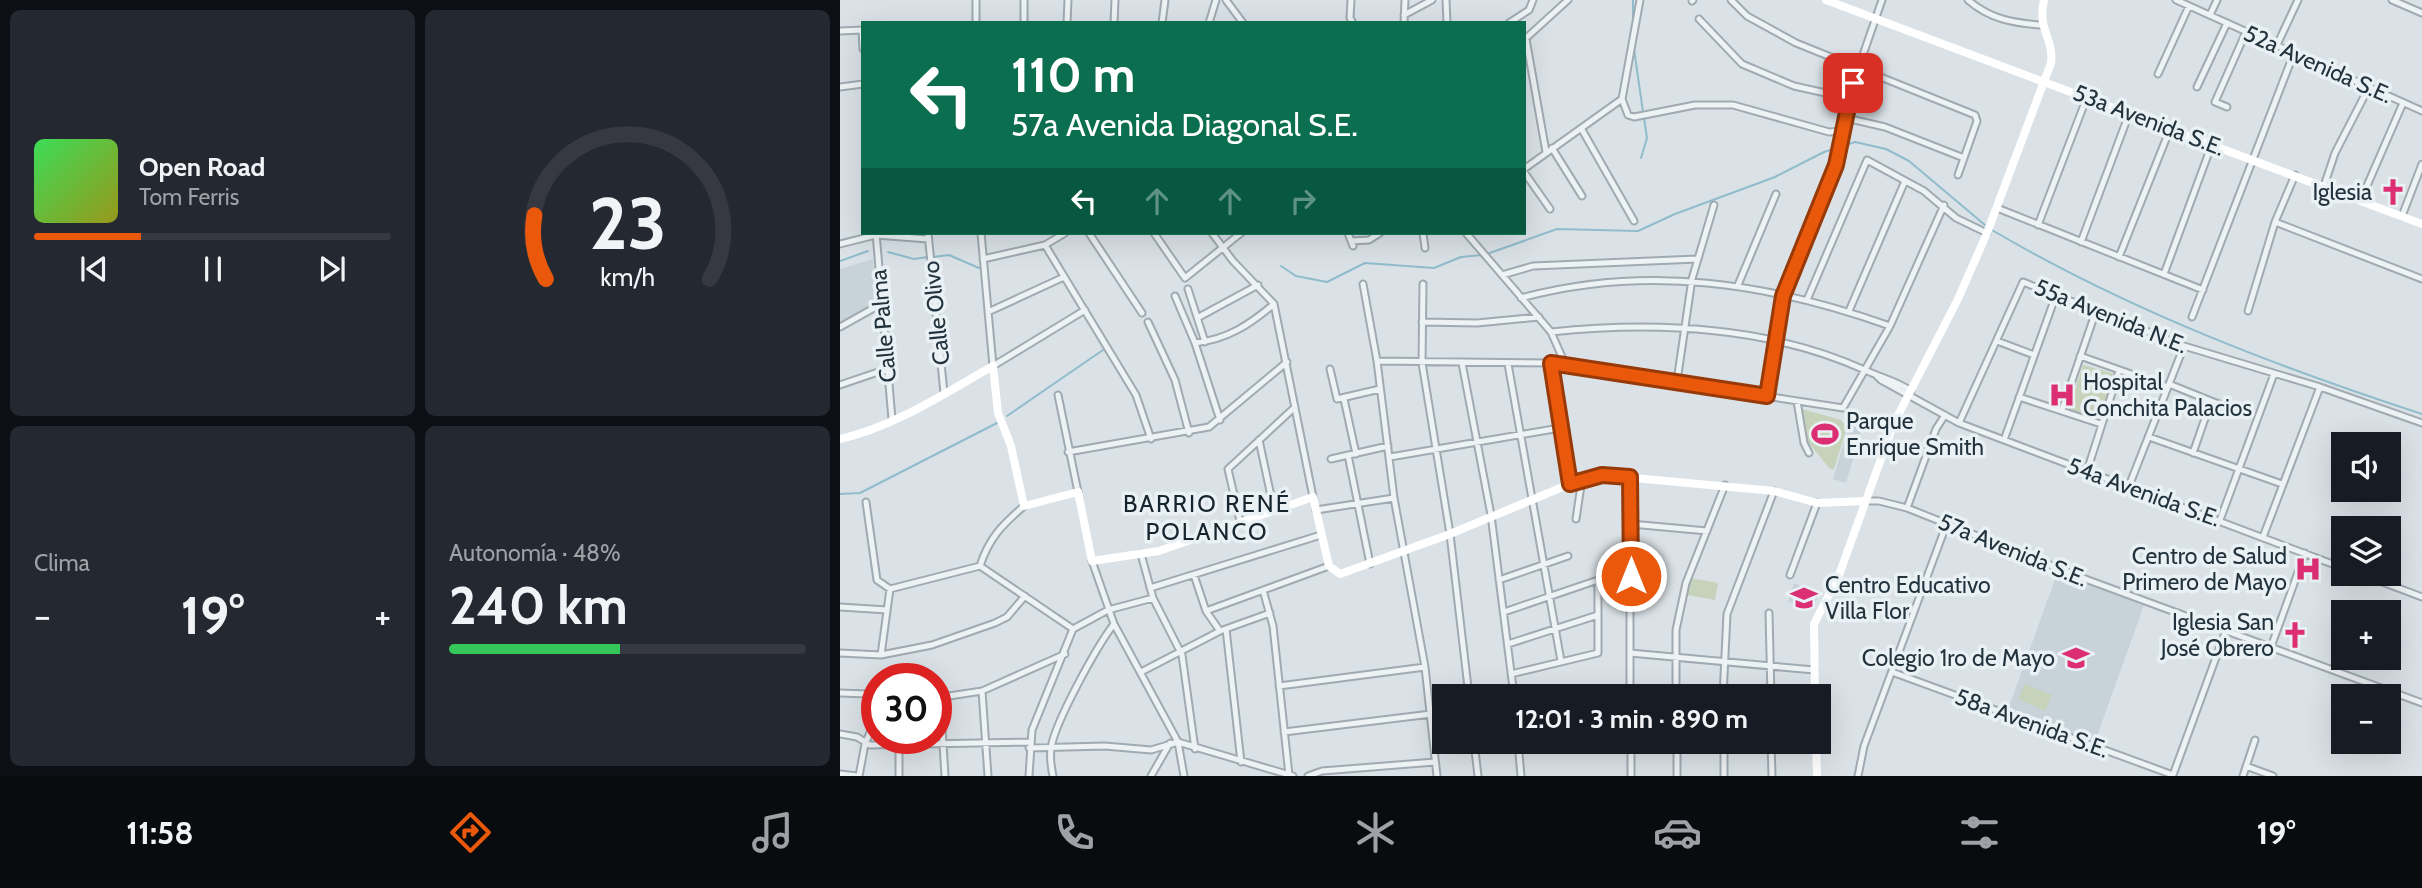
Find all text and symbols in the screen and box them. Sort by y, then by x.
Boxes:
street label: 52a Avenida S.E. [2239,19,2397,109]
text: 110 m [1011,45,1135,104]
icon: left [896,49,987,140]
pin [1823,53,1883,113]
icon: arrive [1834,64,1872,102]
street label: 53a Avenida S.E. [2069,78,2229,162]
text: 57a Avenida Diagonal S.E. [1011,105,1358,144]
text: Open Road [139,151,265,183]
church icon: Iglesia [2378,177,2408,207]
place label: Iglesia [2312,178,2372,206]
text: 23 [589,180,666,268]
icon: left [1065,182,1103,220]
icon: ahead [1138,182,1176,220]
icon: ahead [1211,182,1249,220]
icon: right [1284,182,1322,220]
text: Tom Ferris [139,183,239,211]
icon: previous [75,250,113,288]
icon: pause [194,250,232,288]
icon: next [313,250,351,288]
street label: Calle Olivo [917,260,955,366]
text: km/h [600,262,655,292]
street label: Calle Palma [864,268,902,384]
street label: 55a Avenida N.E. [2030,273,2192,359]
place label: Hospital Conchita Palacios [2083,368,2252,422]
hospital icon: Hospital Conchita Palacios [2047,380,2077,410]
place label: Parque Enrique Smith [1846,407,1984,461]
sports icon: Parque Enrique Smith [1810,419,1840,449]
map controls [2331,432,2401,754]
button: sound [2331,432,2401,502]
street label: 54a Avenida S.E. [2064,451,2224,533]
district label: BARRIO RENÉ POLANCO [1123,489,1291,546]
street label: 57a Avenida S.E. [1934,507,2092,593]
button: layers [2331,516,2401,586]
text: Autonomía · 48% [449,539,621,567]
position arrow [1594,539,1668,613]
place label: Centro de Salud Primero de Mayo [2122,542,2287,596]
text: Clima [34,549,90,577]
hospital icon: Centro de Salud Primero de Mayo [2293,554,2323,584]
place label: Centro Educativo Villa Flor [1825,571,1991,625]
text: 240 km [449,574,628,637]
school or university icon: Centro Educativo Villa Flor [1789,583,1819,613]
text: 19° [181,584,244,647]
text: − [34,592,51,639]
text: + [374,592,391,639]
button: + [2331,600,2401,670]
place label: Iglesia San José Obrero [2160,608,2274,662]
church icon: Iglesia San José Obrero [2280,620,2310,650]
school or university icon: Colegio 1ro de Mayo [2061,643,2091,673]
place label: Colegio 1ro de Mayo [1862,644,2055,672]
speed limit sign: 30 [861,663,952,754]
street label: 58a Avenida S.E. [1951,682,2113,764]
button: − [2331,684,2401,754]
text: 12:01 · 3 min · 890 m [1515,703,1748,735]
icon: directions [446,808,495,857]
icon: music [748,808,797,857]
icon: phone [1050,808,1099,857]
icon: climate [1351,808,1400,857]
icon: car [1653,808,1702,857]
icon: filters [1955,808,2004,857]
text: 11:58 [126,813,194,852]
text: 19° [2257,813,2296,852]

